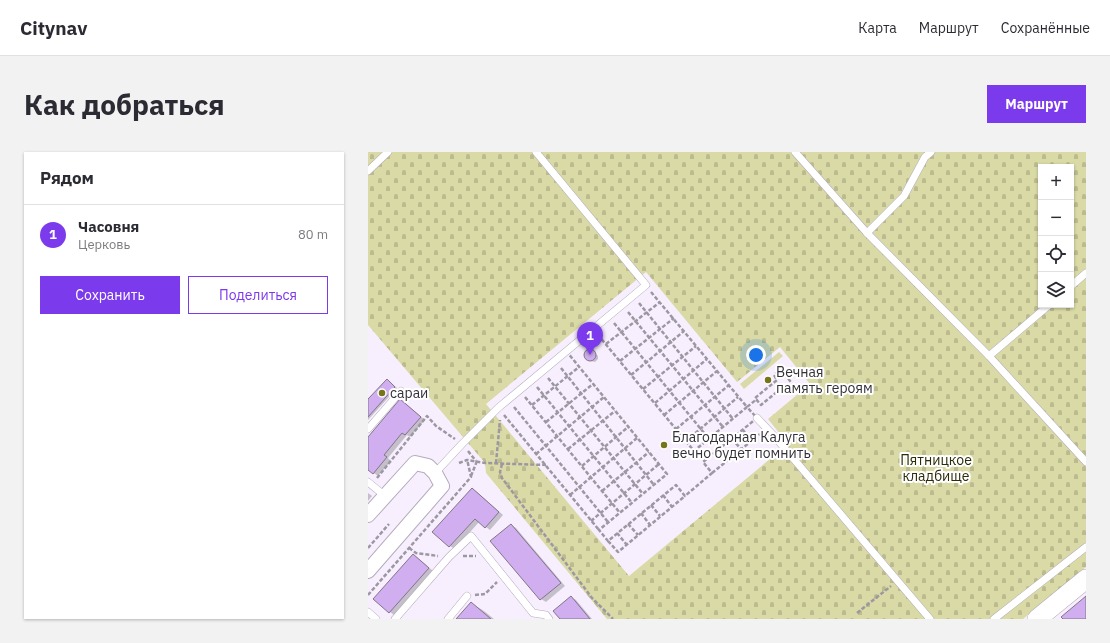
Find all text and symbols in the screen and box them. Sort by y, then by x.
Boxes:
text: Citynav [20,16,87,40]
text: Карта [858,19,897,37]
text: Маршрут [919,19,979,37]
text: Сохранённые [1001,19,1090,37]
button: Маршрут [987,85,1086,123]
text: Как добраться [24,86,225,123]
map controls [1038,164,1074,308]
button: + [1038,164,1074,200]
text: Рядом [40,167,94,189]
button: − [1038,200,1074,236]
text: Часовня [78,217,139,236]
text: 1 [49,226,57,243]
text: 80 m [298,226,328,243]
text: Церковь [78,236,130,253]
button: locate [1038,236,1074,272]
button: layers [1038,272,1074,308]
button: Сохранить [40,276,180,314]
button: Поделиться [188,276,328,314]
pin: 1 [577,322,603,355]
your location [746,345,766,365]
place label: Вечная память героям [776,363,873,397]
marker: Вечная память героям [763,375,773,385]
place label: сараи [390,384,428,402]
marker: сараи [377,388,387,398]
place label: Благодарная Калуга вечно будет помнить [672,428,811,462]
marker: Благодарная Калуга вечно будет помнить [659,440,669,450]
park label: Пятницкое кладбище [900,451,972,485]

